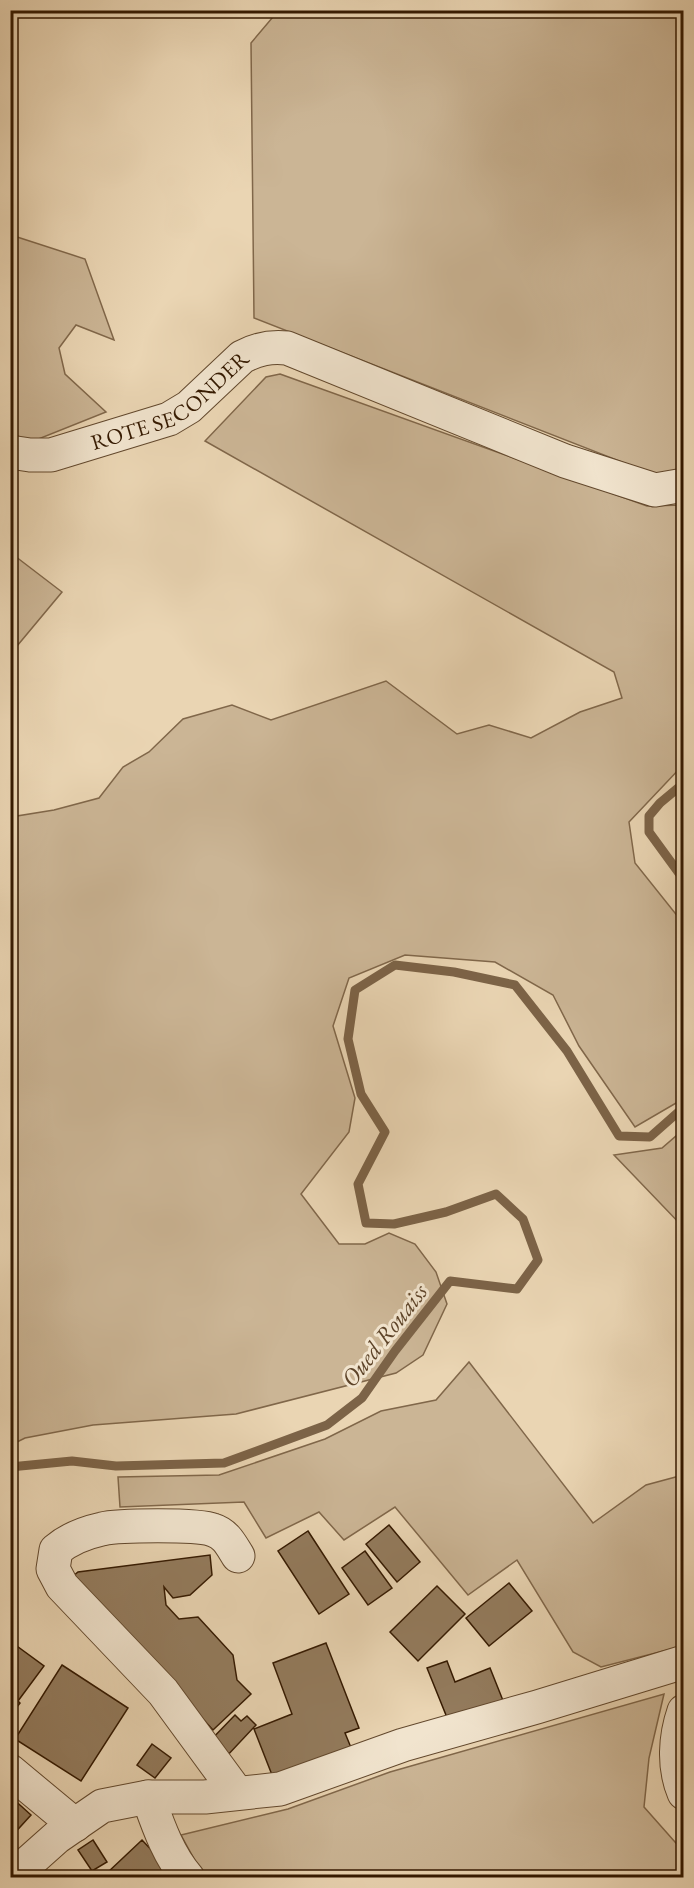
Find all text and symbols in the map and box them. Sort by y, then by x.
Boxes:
street label: ROTE SECONDER [87,344,255,457]
water label: Oued Rouaiss [334,1277,434,1393]

